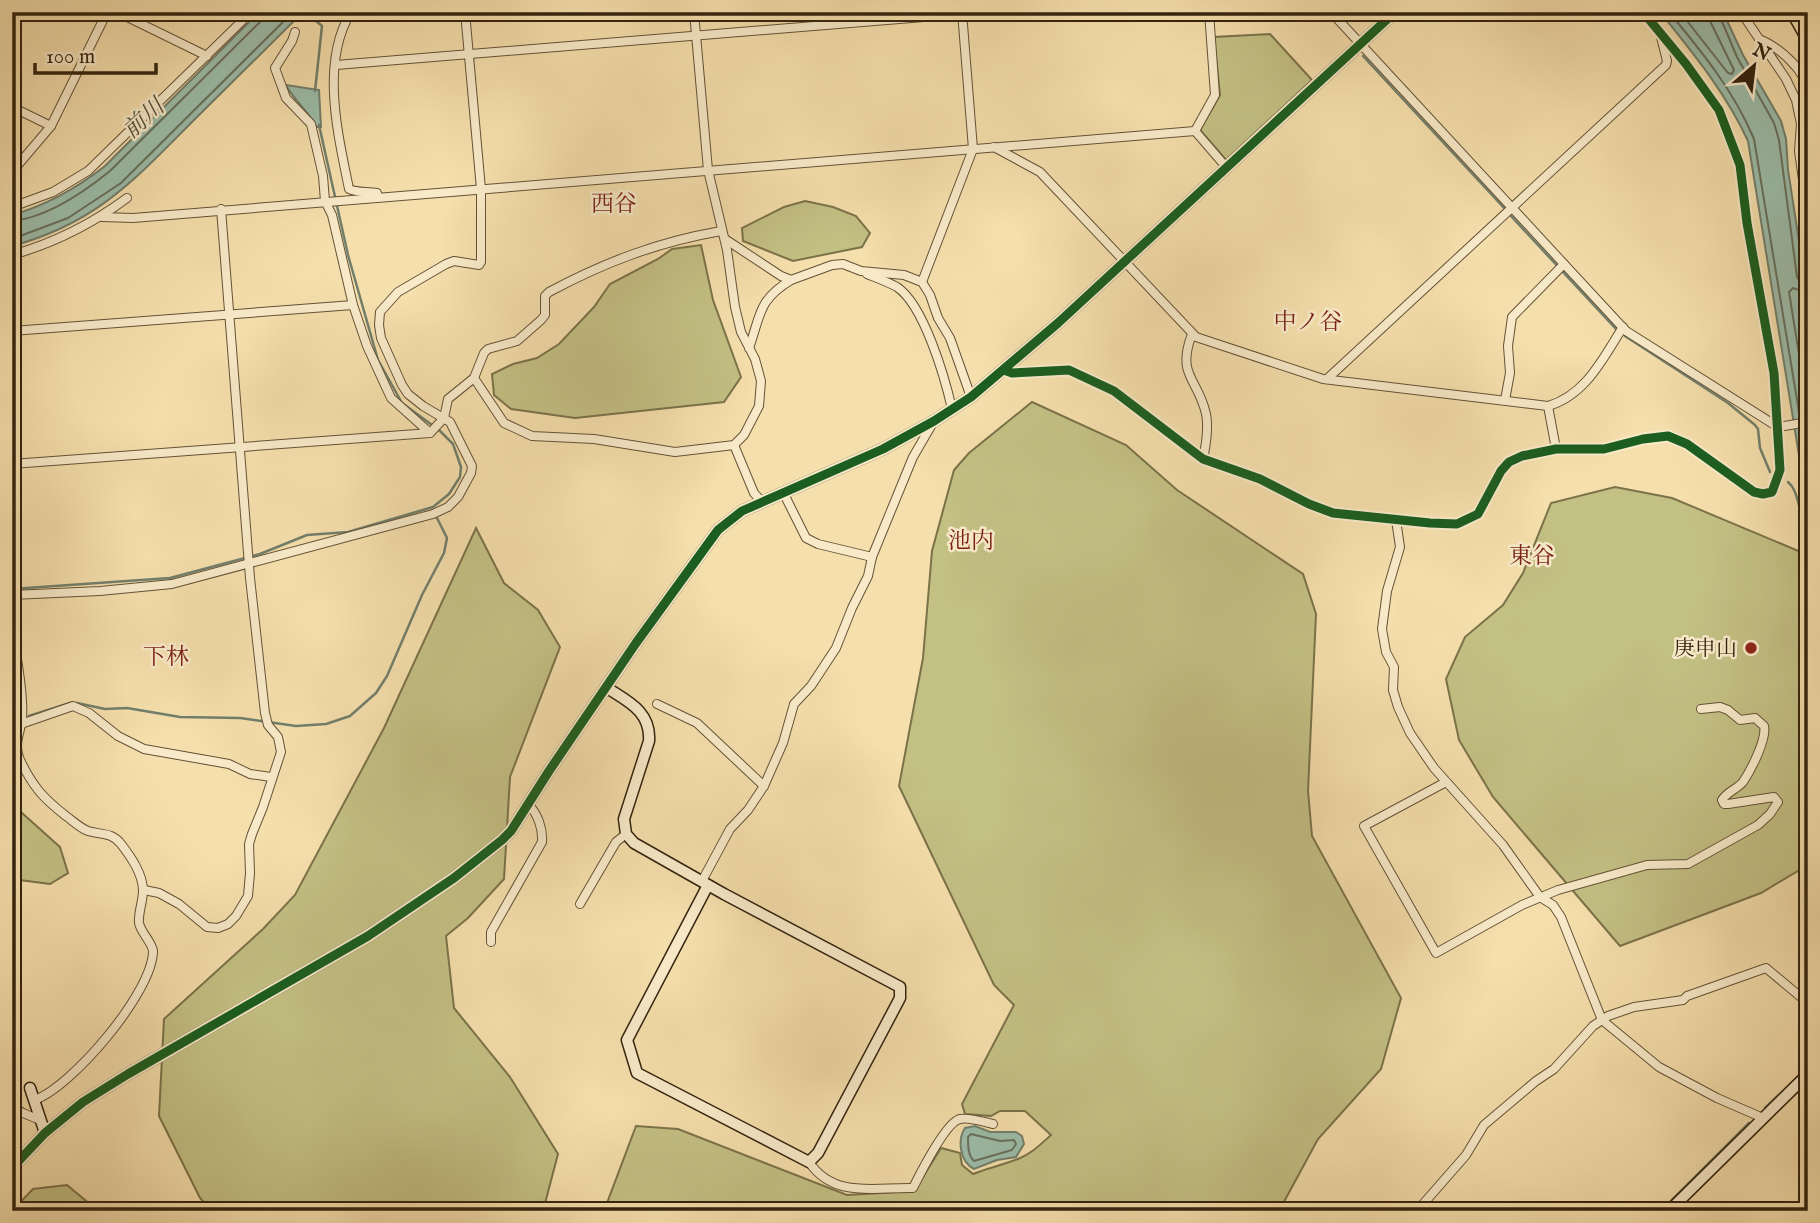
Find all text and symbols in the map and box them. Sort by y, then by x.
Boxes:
scale bar [35,32,156,76]
north arrow [1718,32,1788,102]
text: N [1747,38,1774,67]
text: 100 m [46,44,95,71]
water label: 前川 [117,91,173,145]
district label: 西谷 [591,190,637,219]
district label: 中ノ谷 [1274,308,1343,337]
district label: 池内 [948,527,994,556]
district label: 東谷 [1509,542,1555,571]
place label: 庚申山 [1674,636,1737,663]
marker: 庚申山 [1743,640,1759,656]
district label: 下林 [143,643,189,672]

